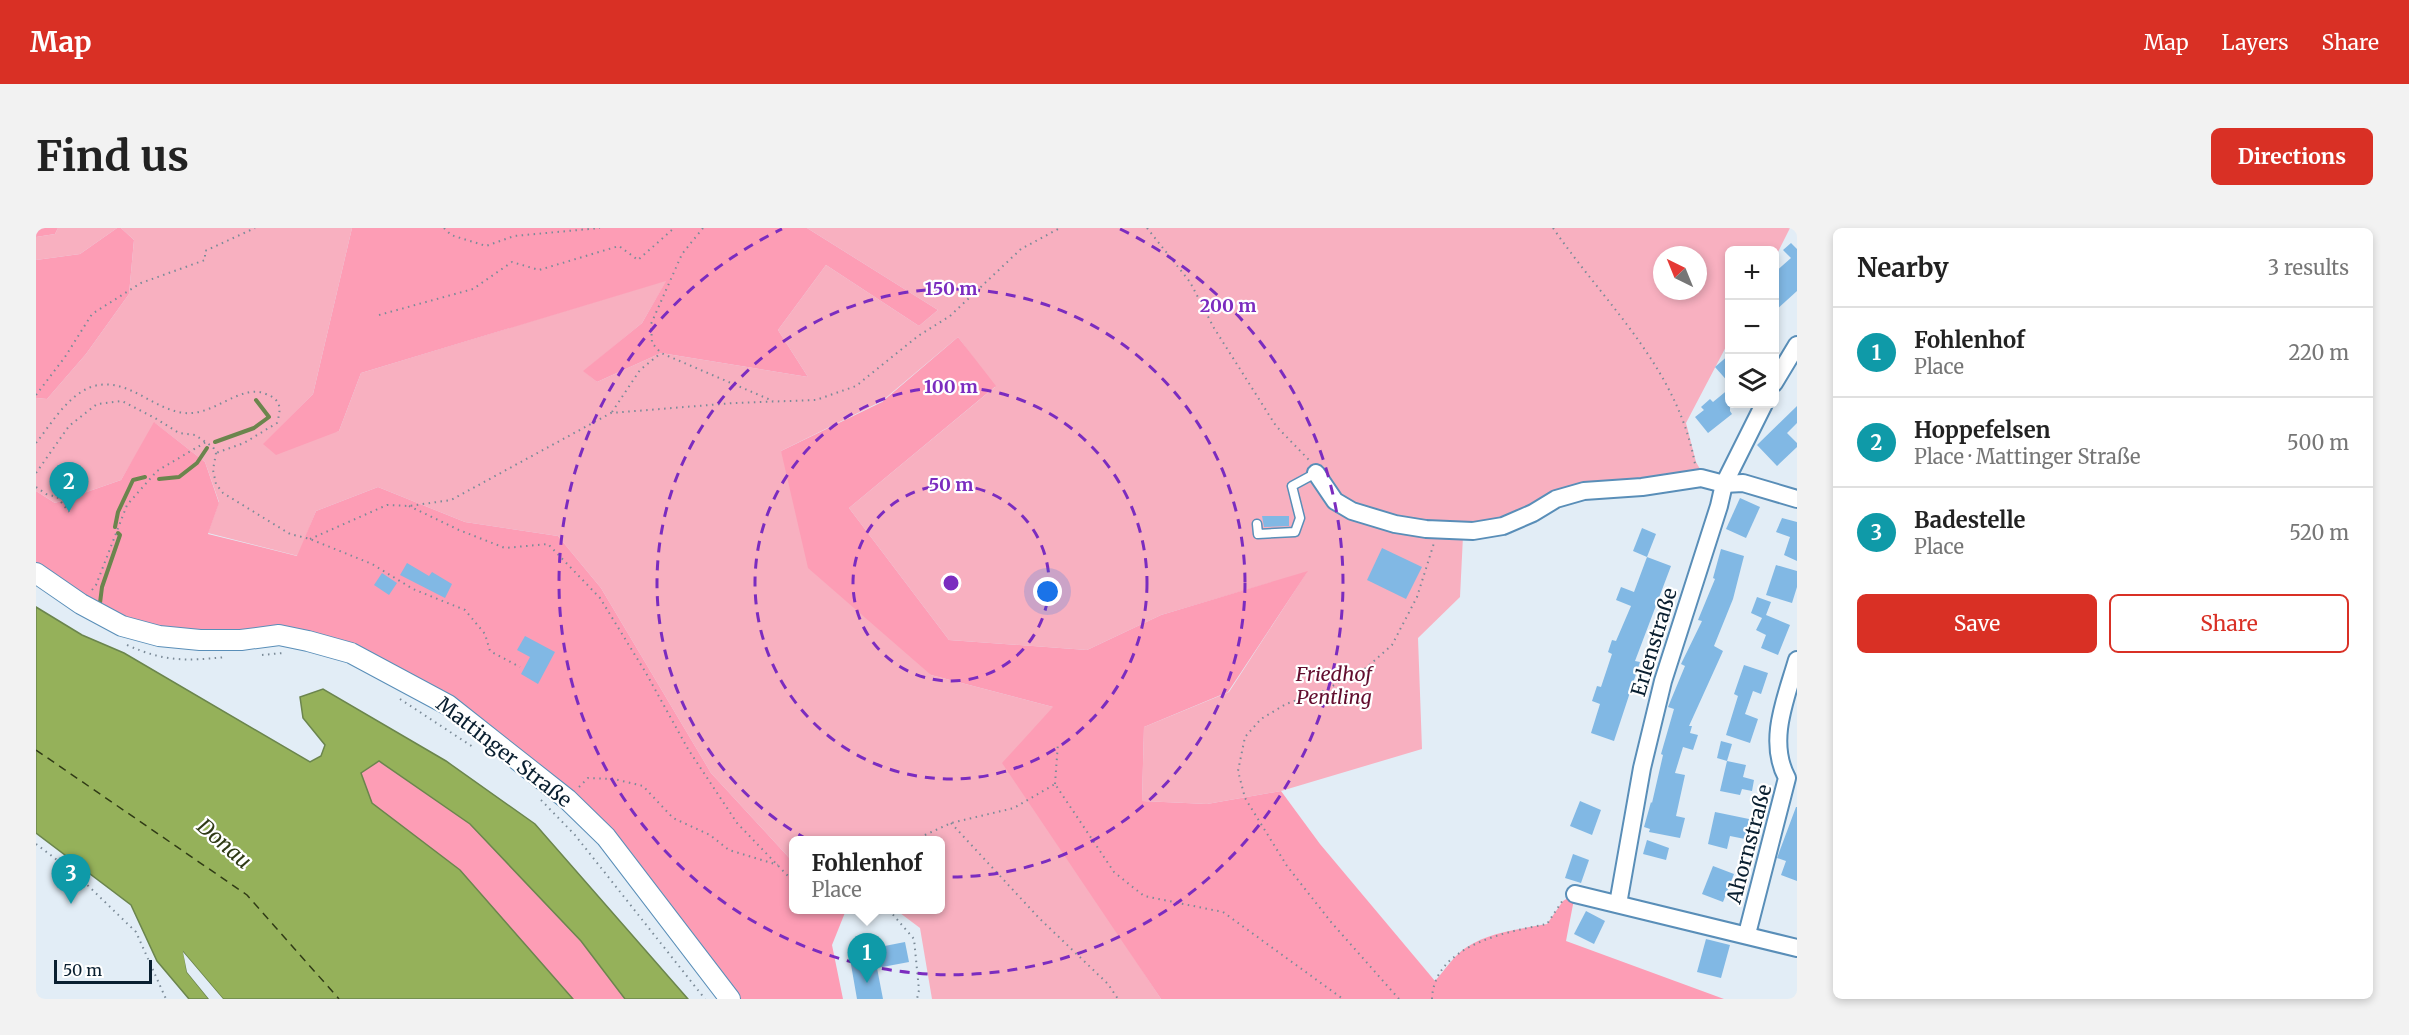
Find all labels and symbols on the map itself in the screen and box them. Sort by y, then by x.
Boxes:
north arrow [1653,246,1707,300]
text: 150 m [925,277,977,300]
text: 200 m [1200,294,1256,317]
text: 100 m [924,375,978,398]
pin: 2 [50,462,88,512]
text: 50 m [929,473,973,496]
centre of rings [941,573,961,593]
your location [1033,577,1062,606]
street label: Erlenstraße [1625,585,1682,699]
park label: Friedhof Pentling [1295,661,1374,709]
street label: Mattinger Straße [432,691,577,812]
street label: Ahornstraße [1720,782,1776,907]
water label: Donau [191,812,257,875]
pin: 3 [51,854,90,904]
pin: 1 [848,934,886,983]
scale bar [54,957,152,984]

